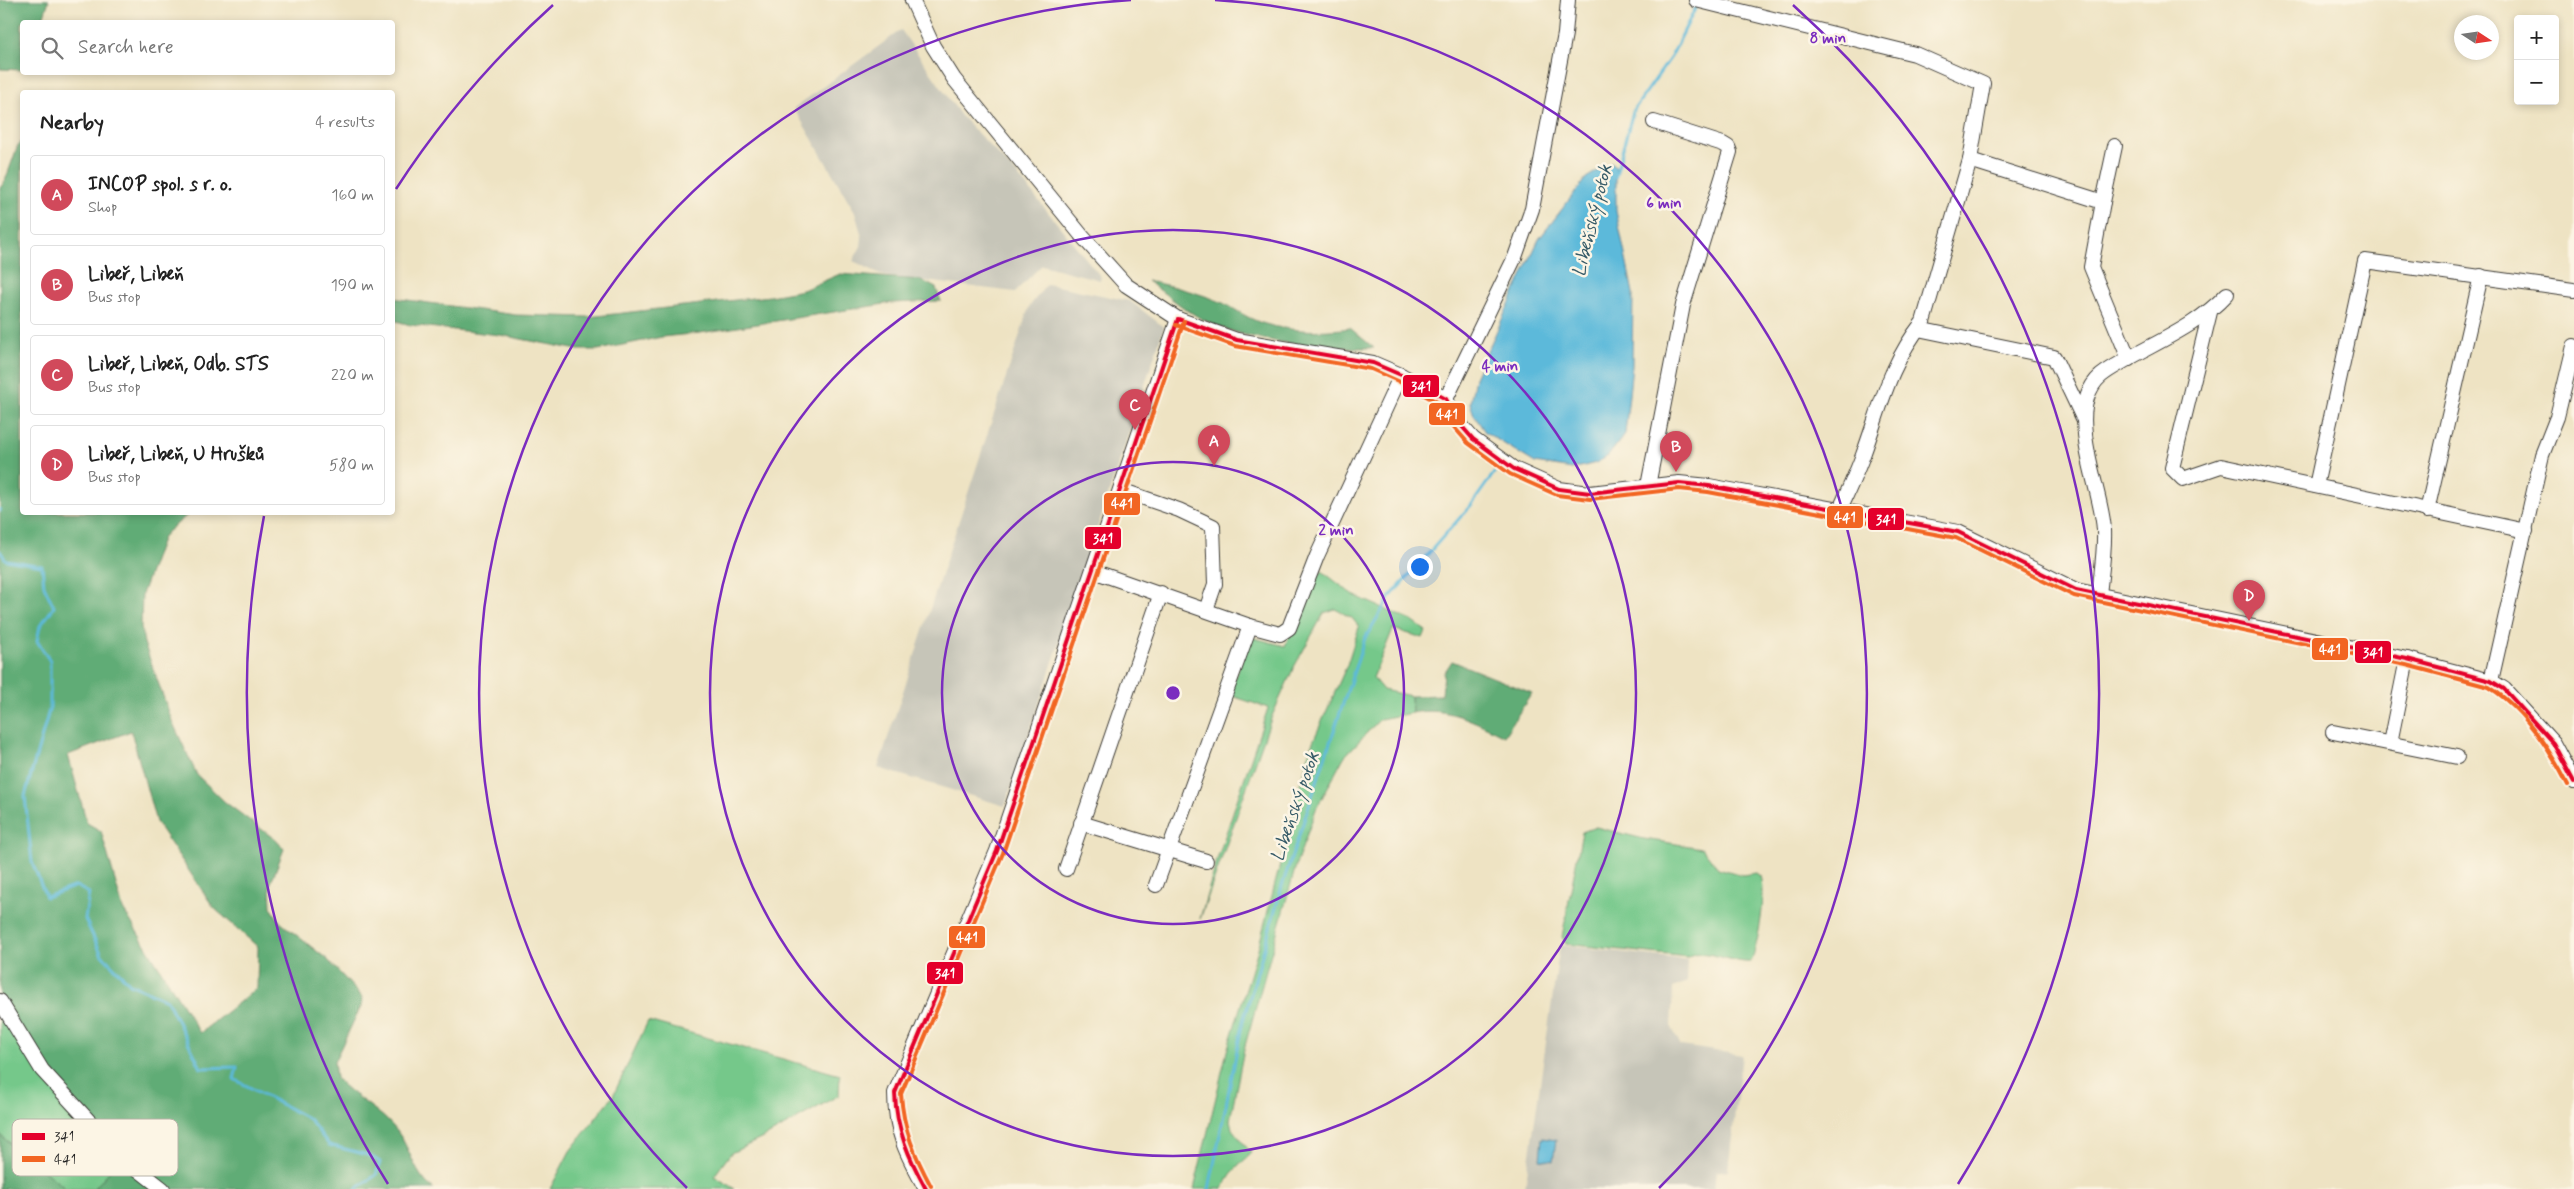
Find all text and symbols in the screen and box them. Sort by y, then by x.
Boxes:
north arrow [2454,15,2499,60]
map controls [2514,15,2559,105]
button: + [2514,15,2559,60]
search box [20,20,395,75]
text: 8 min [1810,29,1846,49]
icon: search [38,34,66,62]
text: Search here [78,35,174,60]
button: − [2514,60,2559,105]
text: Nearby [40,109,104,137]
text: 4 results [315,112,375,133]
water label: Libeňský potok [1566,161,1619,279]
text: INCOP spol. s r. o. [88,172,232,197]
text: A [52,185,62,206]
text: 160 m [331,185,374,206]
text: 6 min [1646,194,1682,214]
text: Shop [88,197,117,218]
text: Libeř, Libeň [88,262,184,287]
text: B [52,275,62,296]
text: 190 m [331,275,374,296]
text: Bus stop [88,287,141,308]
text: Libeř, Libeň, Odb. STS [88,352,269,377]
text: 4 min [1482,357,1518,377]
text: C [51,365,63,386]
text: 220 m [331,365,374,386]
line badge: 341 [1402,374,1440,398]
text: Bus stop [88,377,141,398]
text: 341 [1411,378,1431,396]
pin: C [1119,389,1151,430]
line badge: 441 [1428,402,1466,426]
text: 441 [1436,406,1458,424]
pin: A [1198,425,1230,466]
pin: B [1660,431,1692,472]
text: Libeř, Libeň, U Hrušků [88,442,264,467]
text: D [51,455,63,476]
text: 580 m [329,455,374,476]
text: Bus stop [88,467,141,488]
line badge: 441 [1103,492,1141,516]
text: 441 [1111,495,1133,513]
line badge: 441 [1826,505,1864,529]
line badge: 341 [1867,507,1905,531]
text: 441 [1834,509,1856,527]
text: 341 [1876,511,1896,529]
text: 2 min [1318,521,1354,541]
line badge: 341 [1084,526,1122,550]
text: 341 [1093,530,1113,548]
your location [1407,554,1433,580]
pin: D [2233,580,2265,621]
line badge: 441 [2311,637,2349,661]
line badge: 341 [2354,640,2392,664]
text: 441 [2319,641,2341,659]
text: 341 [2363,644,2383,662]
centre of rings [1164,684,1182,702]
water label: Libeňský potok [1265,748,1326,865]
line badge: 441 [948,925,986,949]
text: 441 [956,929,978,947]
line badge: 341 [926,961,964,985]
text: 341 [935,965,955,983]
legend [12,1119,178,1176]
text: 341 [54,1128,74,1146]
text: 441 [54,1151,76,1169]

